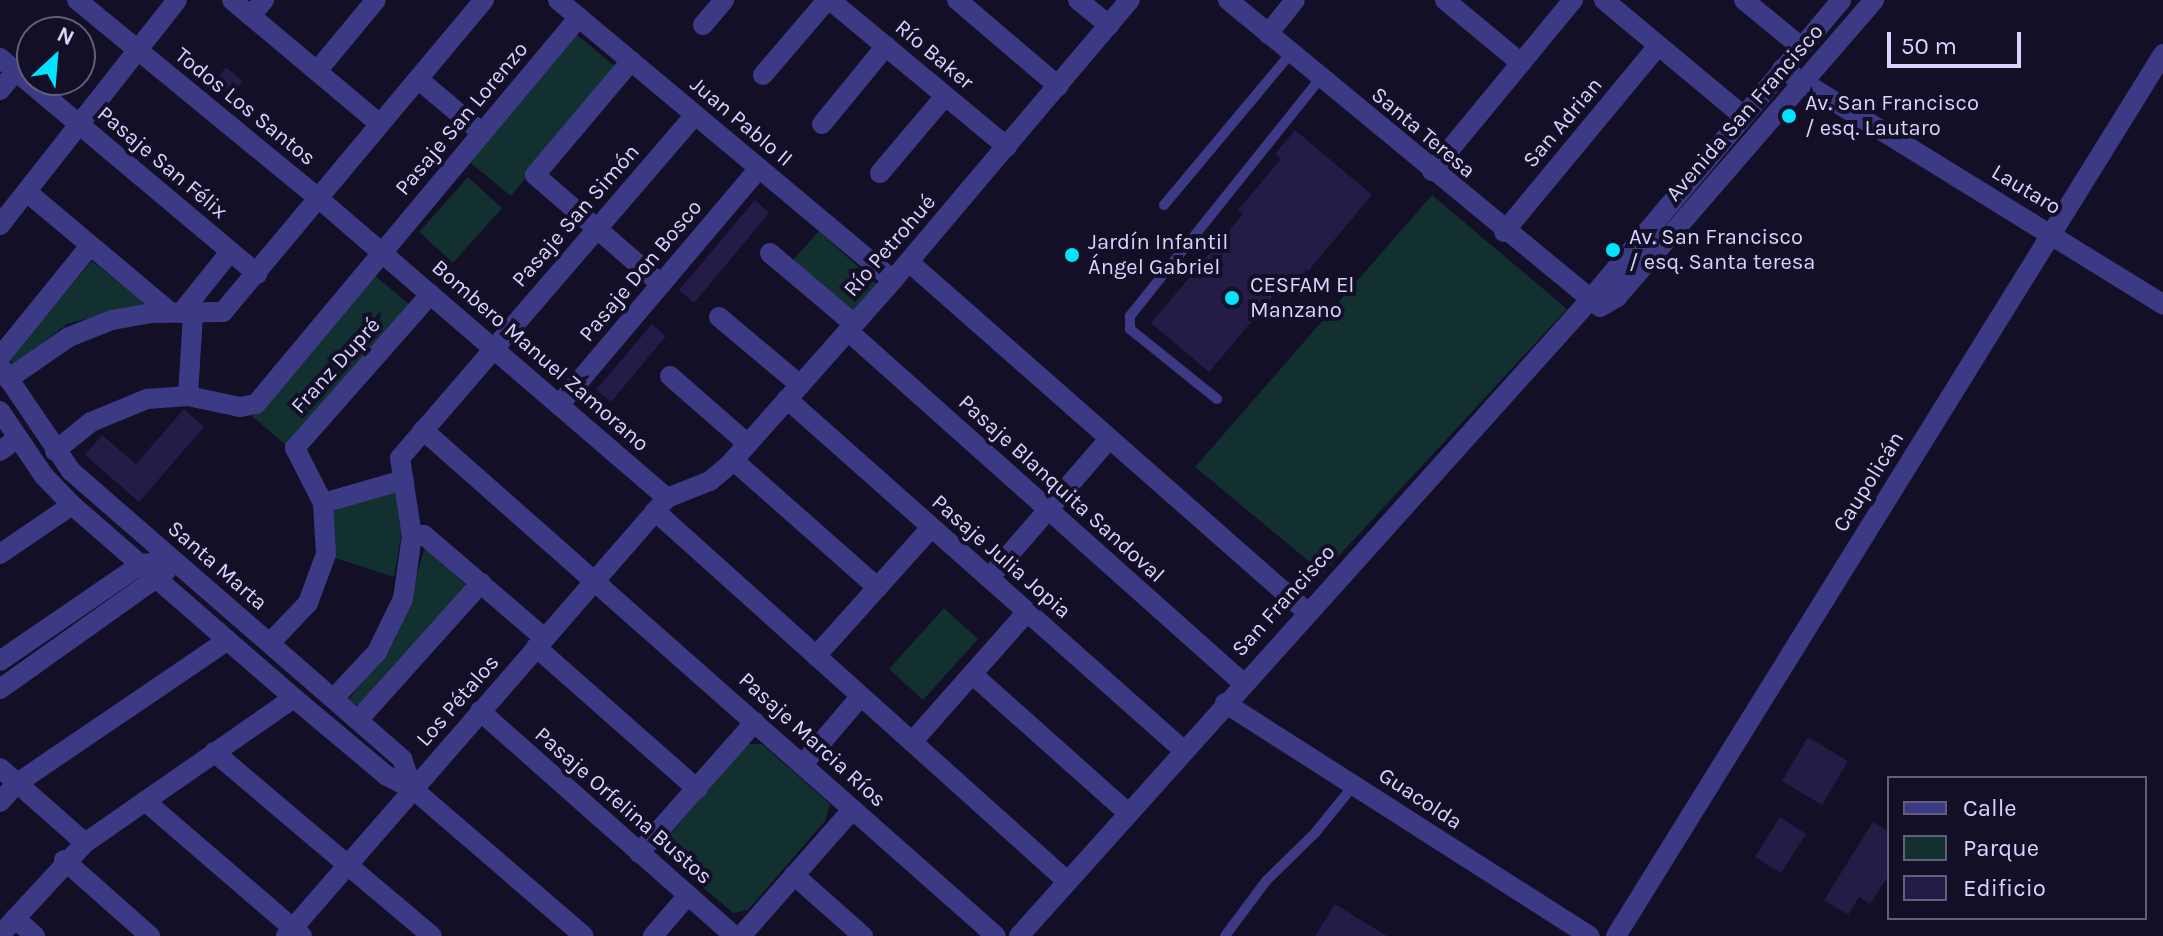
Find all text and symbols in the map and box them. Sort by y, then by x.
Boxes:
street label: Río Baker [889,14,979,96]
north arrow [16,16,96,96]
scale bar [1891,16,2025,66]
street label: Avenida San Francisco [1661,19,1829,207]
text: N [53,21,78,51]
text: 50 m [1901,32,1957,60]
street label: Pasaje San Lorenzo [390,37,534,201]
street label: Todos Los Santos [170,42,320,172]
street label: Juan Pablo II [684,71,798,173]
street label: San Adrian [1518,73,1608,173]
street label: Santa Teresa [1366,82,1480,184]
place label: Av. San Francisco / esq. Lautaro [1805,90,1979,142]
street label: Pasaje San Félix [92,101,232,225]
marker: Av. San Francisco / esq. Lautaro [1780,107,1798,125]
street label: Pasaje San Simón [507,139,645,293]
street label: Lautaro [1987,159,2065,221]
street label: Río Petrohué [838,189,942,303]
street label: Pasaje Don Bosco [574,195,708,347]
place label: Av. San Francisco / esq. Santa teresa [1629,224,1815,276]
place label: Jardín Infantil Ángel Gabriel [1088,229,1228,280]
marker: Av. San Francisco / esq. Santa teresa [1604,241,1622,259]
marker: Jardín Infantil Ángel Gabriel [1063,246,1081,264]
street label: Bombero Manuel Zamorano [426,255,654,457]
place label: CESFAM El Manzano [1250,272,1354,324]
marker: CESFAM El Manzano [1221,287,1243,309]
street label: Franz Dupré [286,312,386,420]
street label: Pasaje Blanquita Sandoval [953,390,1169,588]
street label: Caupolicán [1828,427,1910,537]
street label: Pasaje Julia Jopia [926,489,1076,625]
street label: Santa Marta [162,516,272,616]
street label: San Francisco [1227,540,1341,662]
street label: Los Pétalos [411,650,505,752]
street label: Pasaje Marcia Ríos [733,667,891,813]
street label: Pasaje Orfelina Bustos [529,722,717,890]
street label: Guacolda [1373,762,1467,836]
legend [1887,776,2147,920]
text: Calle [1963,794,2017,822]
text: Parque [1963,834,2039,862]
text: Edificio [1963,874,2046,902]

